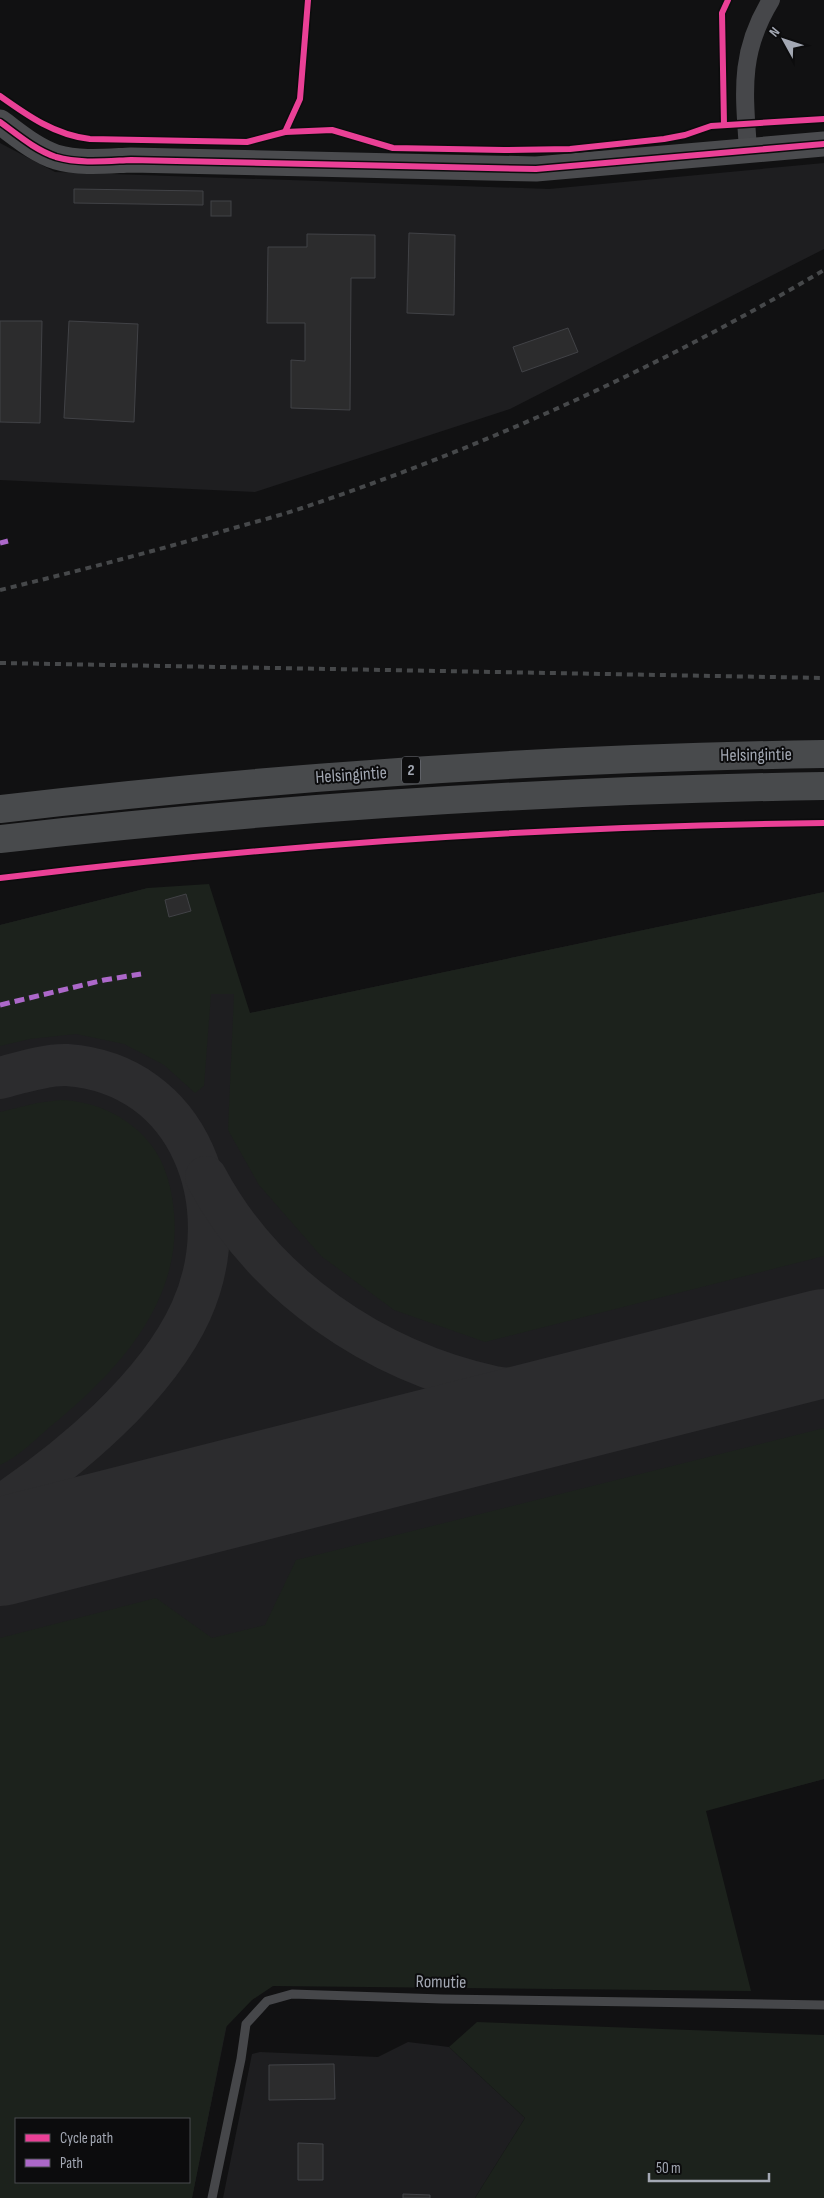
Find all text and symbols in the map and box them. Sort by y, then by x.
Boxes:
north arrow [759,15,809,65]
text: N [766,24,783,40]
street label: Helsingintie [720,744,792,766]
road number: 2 [402,756,420,784]
street label: Helsingintie [315,762,387,788]
street label: Romutie [415,1971,467,1993]
legend [15,2118,190,2183]
text: Cycle path [60,2129,113,2148]
scale bar [649,2150,769,2182]
text: Path [60,2154,83,2173]
text: 50 m [656,2159,681,2178]

